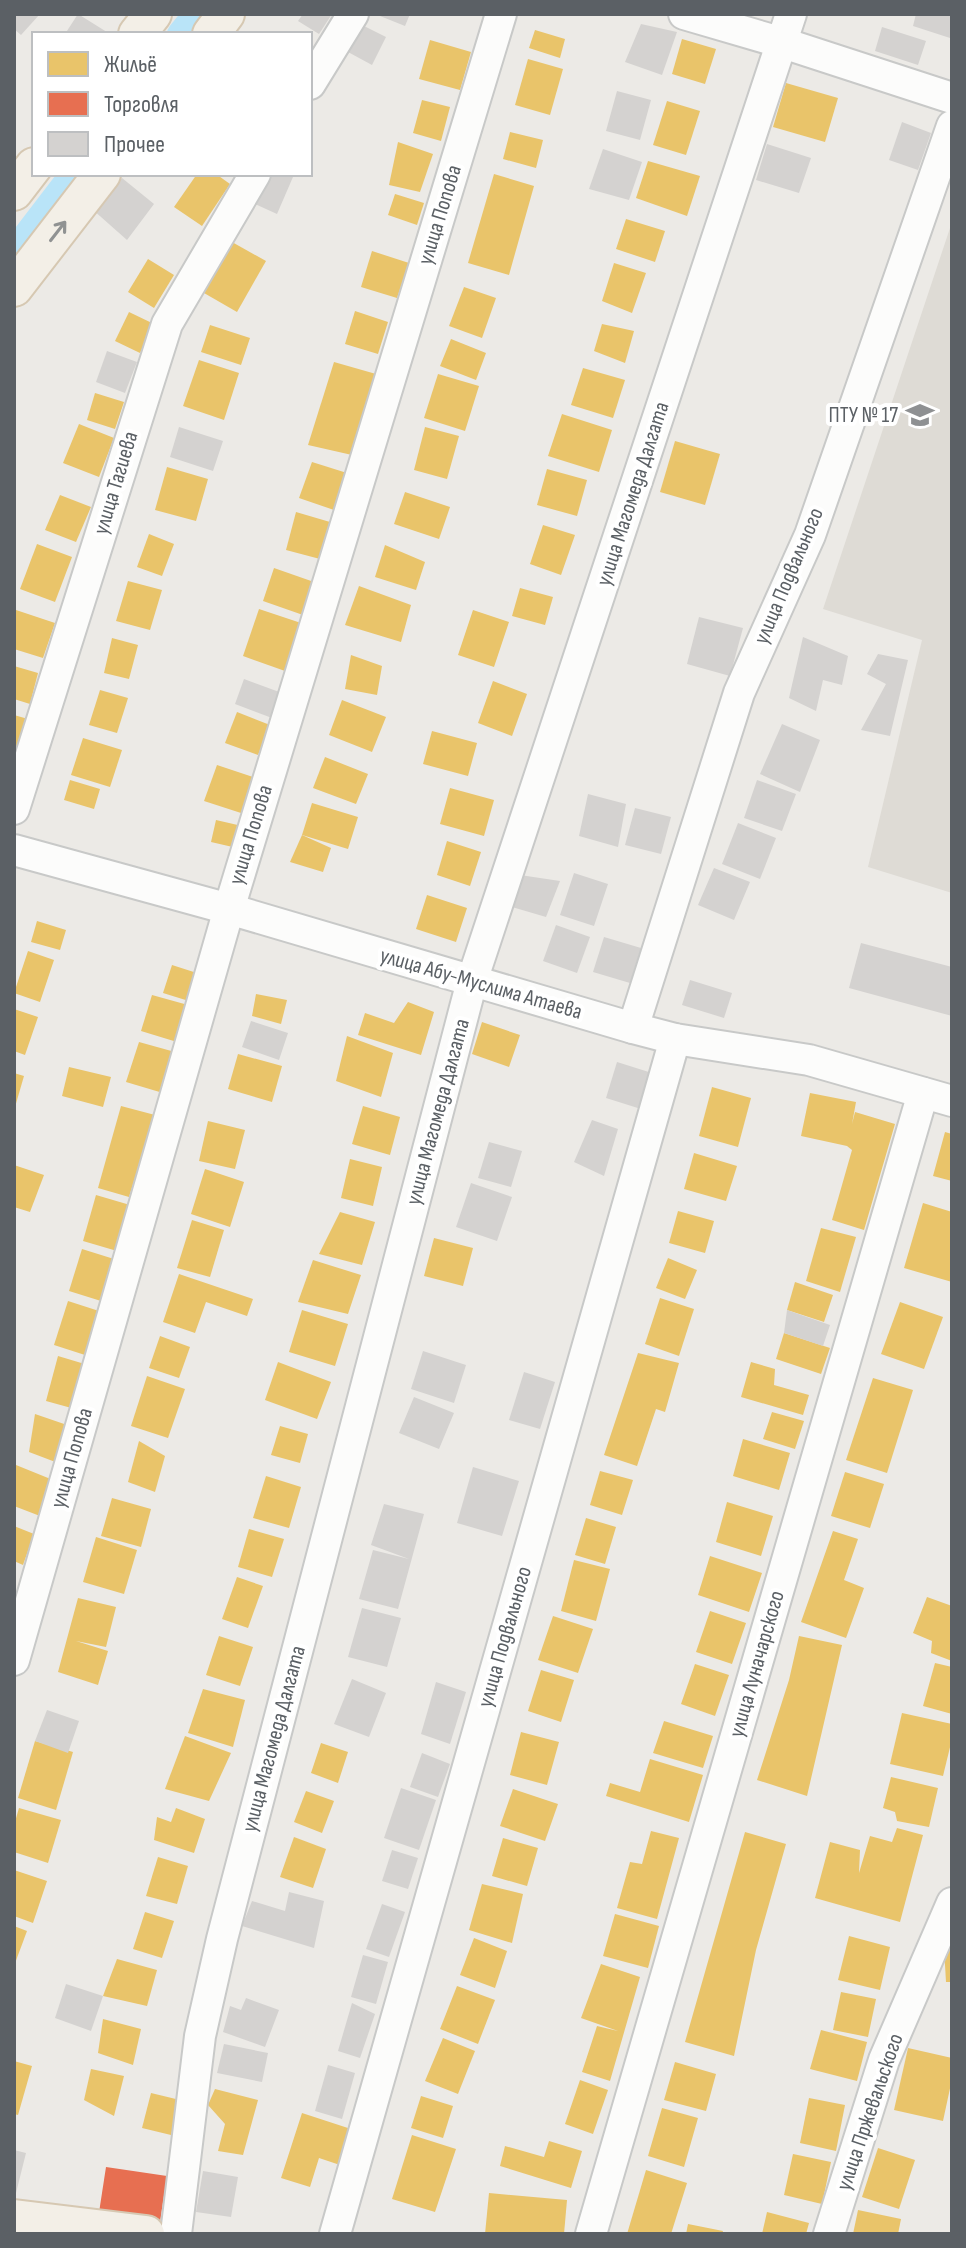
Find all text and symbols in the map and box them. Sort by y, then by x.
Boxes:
legend [32,32,312,176]
text: Жильё [104,50,157,79]
text: Торговля [104,90,179,119]
text: Прочее [104,130,165,159]
street label: улица Попова [412,162,468,268]
one-way arrow [50,221,67,242]
street label: улица Магомеда Далгата [591,399,675,589]
school or university icon: ПТУ № 17 [905,400,935,430]
place label: ПТУ № 17 [829,402,898,429]
street label: улица Тагиева [88,428,144,538]
street label: улица Подвального [748,504,830,648]
street label: улица Попова [223,782,279,888]
street label: улица Абу-Муслима Атаева [377,942,585,1026]
street label: улица Магомеда Далгата [400,1016,476,1208]
street label: улица Попова [45,1405,99,1511]
street label: улица Подвального [472,1563,538,1711]
street label: улица Луначарского [723,1588,791,1740]
street label: улица Магомеда Далгата [236,1643,312,1835]
street label: улица Пржевальского [831,2030,909,2194]

